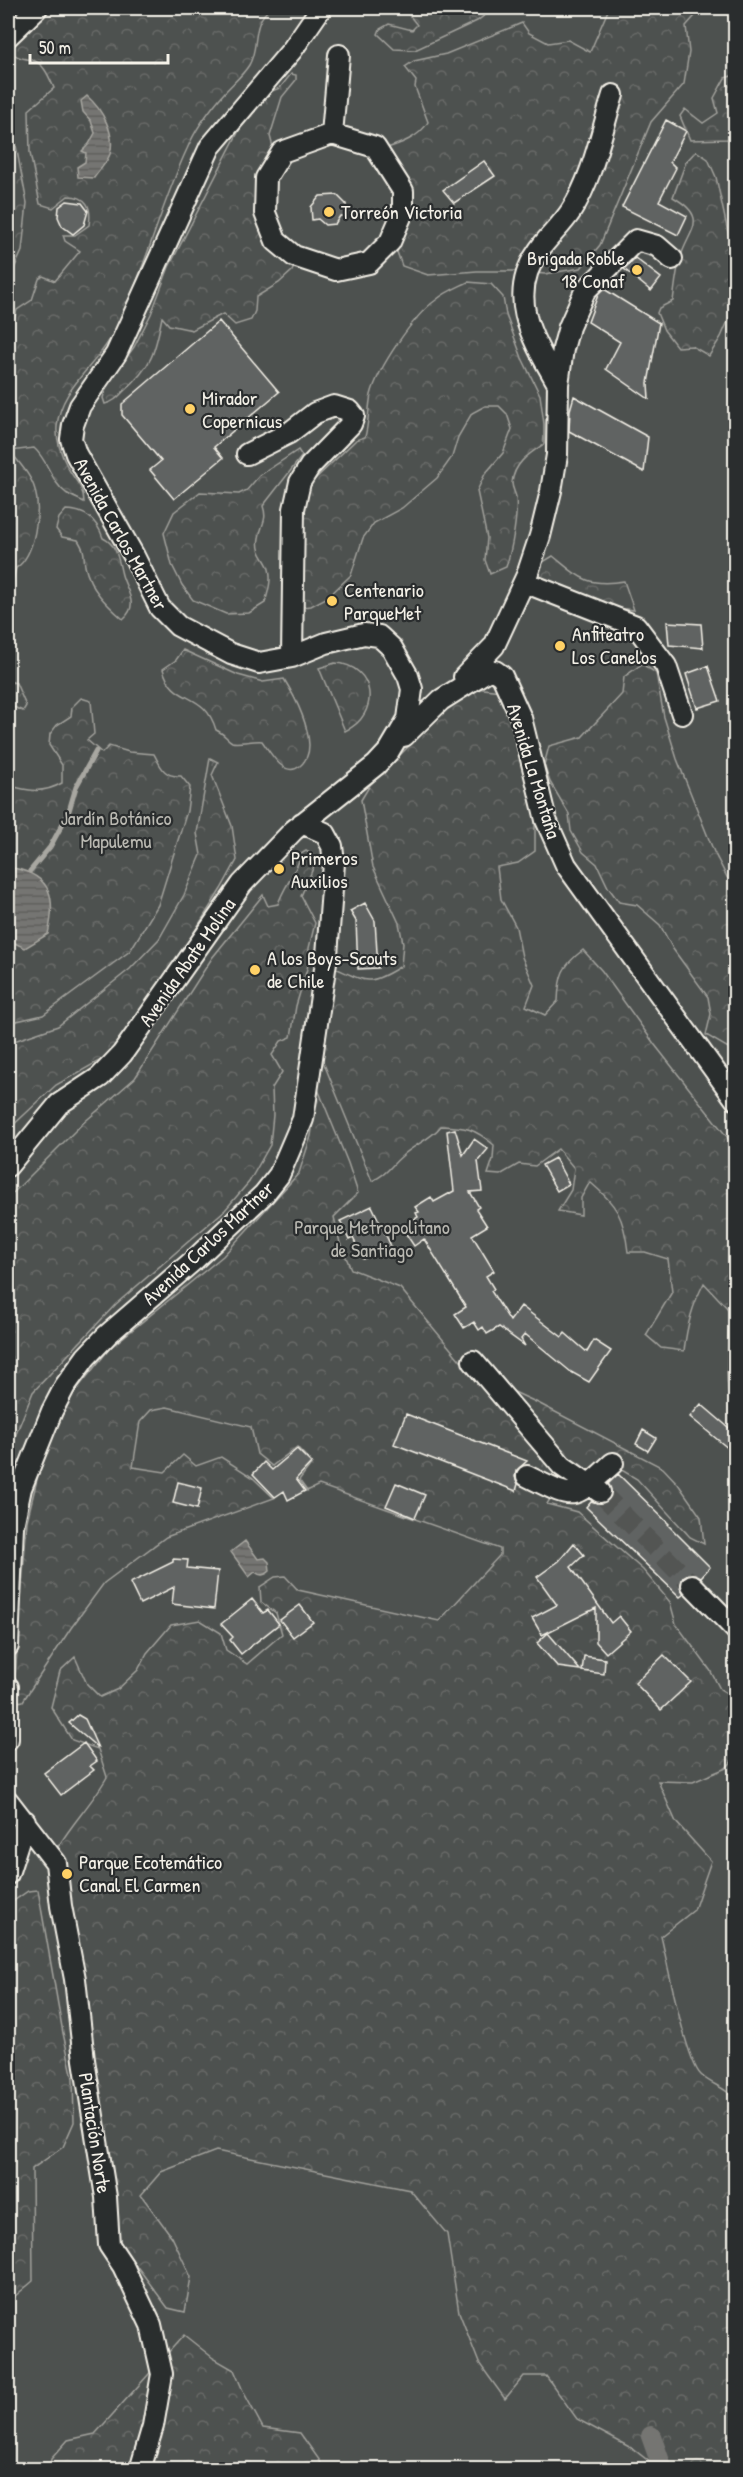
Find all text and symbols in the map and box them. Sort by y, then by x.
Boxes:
scale bar [30,27,168,65]
text: 50 m [39,35,71,60]
place label: Torreón Victoria [341,198,462,225]
marker: Torreón Victoria [322,205,336,219]
place label: Brigada Roble 18 Conaf [527,244,625,294]
marker: Brigada Roble 18 Conaf [630,263,644,277]
place label: Mirador Copernicus [202,384,283,434]
marker: Mirador Copernicus [183,402,197,416]
street label: Avenida Carlos Martner [68,453,175,615]
place label: Centenario ParqueMet [344,576,424,626]
marker: Centenario ParqueMet [325,594,339,608]
place label: Anfiteatro Los Canelos [572,620,657,670]
marker: Anfiteatro Los Canelos [553,639,567,653]
street label: Avenida La Montaña [501,700,568,842]
park label: Jardín Botánico Mapulemu [60,804,172,854]
place label: Primeros Auxilios [291,844,358,894]
marker: Primeros Auxilios [272,862,286,876]
street label: Avenida Abate Molina [132,892,241,1031]
place label: A los Boys-Scouts de Chile [267,944,397,994]
marker: A los Boys-Scouts de Chile [248,963,262,977]
street label: Avenida Carlos Martner [136,1174,279,1311]
park label: Parque Metropolitano de Santiago [294,1213,450,1263]
place label: Parque Ecotemático Canal El Carmen [79,1848,222,1898]
marker: Parque Ecotemático Canal El Carmen [60,1867,74,1881]
street label: Plantación Norte [73,2071,118,2195]

